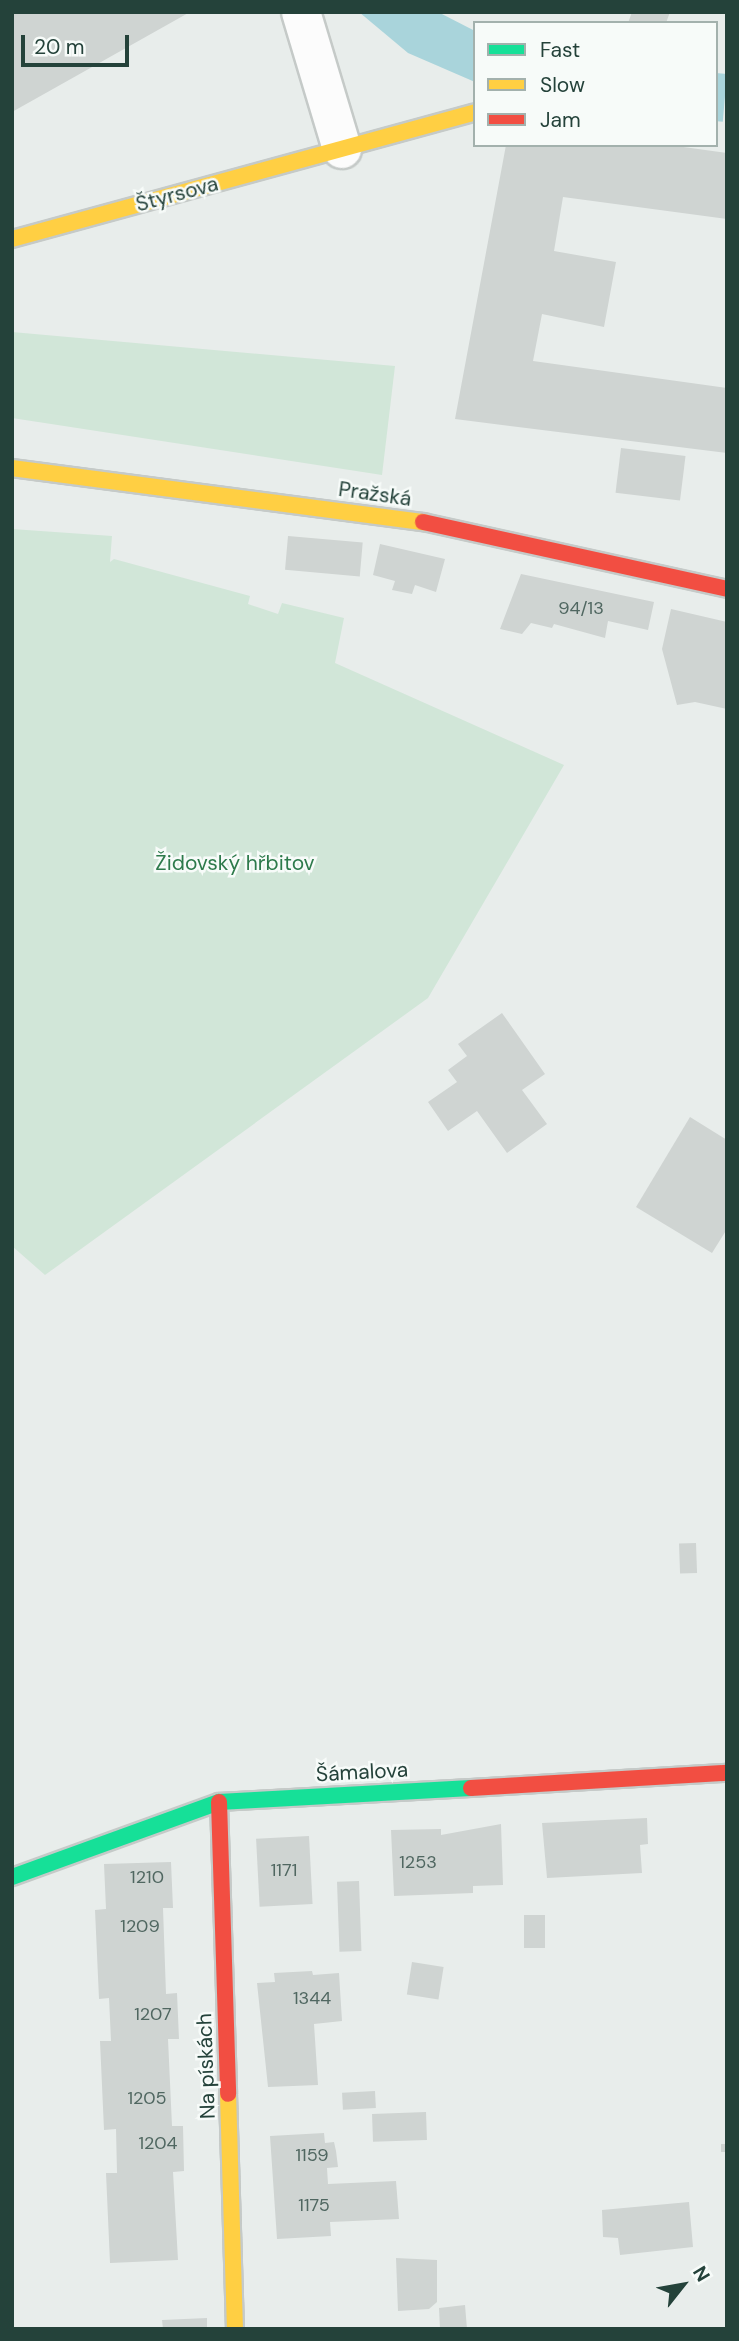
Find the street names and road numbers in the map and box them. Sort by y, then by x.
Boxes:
street label: Štyrsova [133,171,221,217]
street label: Pražská [337,476,413,512]
street label: Šámalova [315,1757,409,1787]
street label: Na pískách [192,2013,220,2119]

